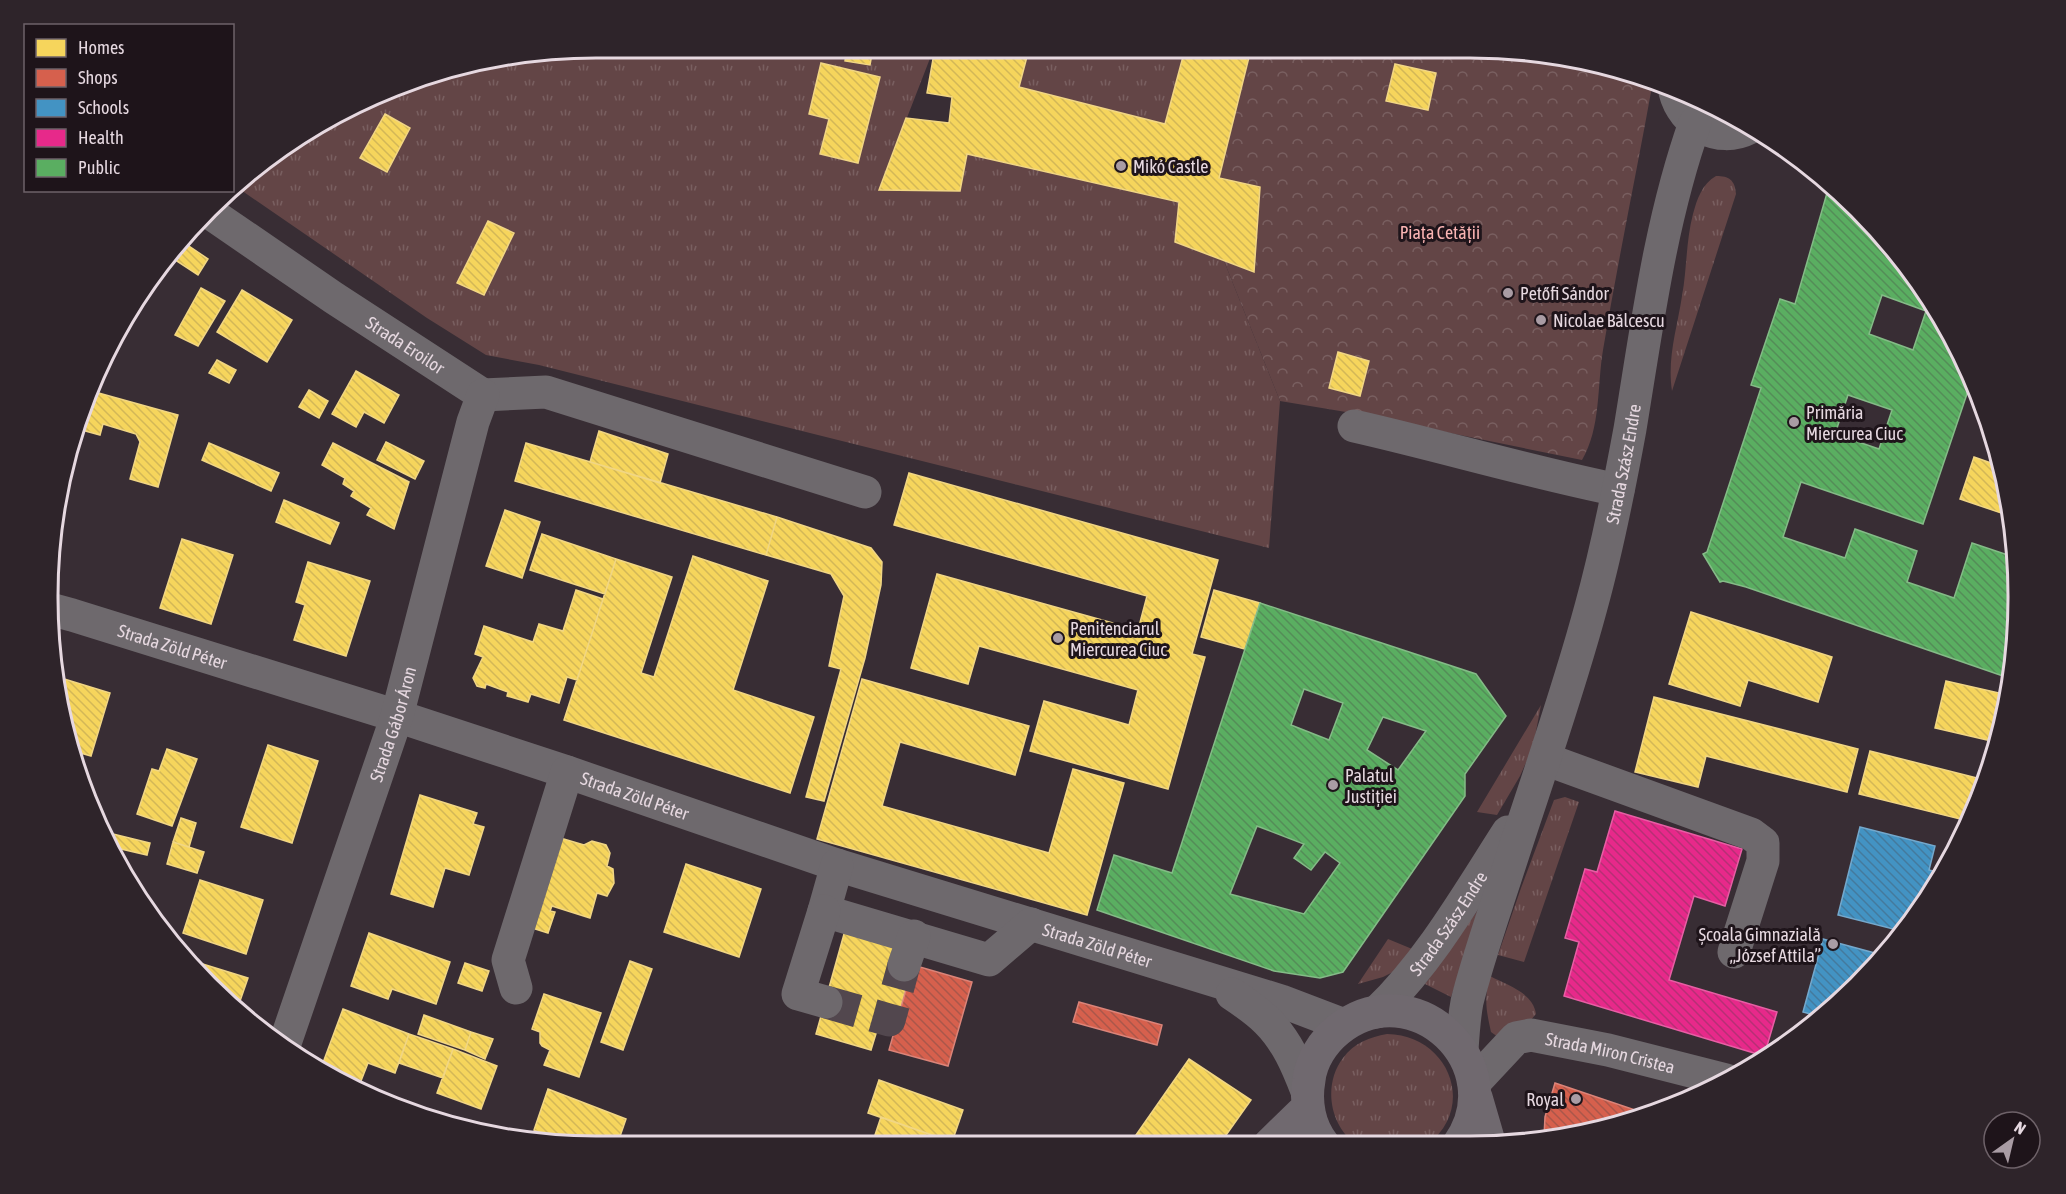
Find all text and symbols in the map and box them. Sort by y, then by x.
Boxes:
legend [24,24,234,192]
text: Homes [78,37,124,58]
text: Shops [78,67,118,88]
text: Schools [78,97,129,118]
text: Health [78,127,124,148]
place label: Mikó Castle [1133,156,1208,177]
text: Public [78,157,120,178]
marker: Mikó Castle [1114,159,1128,173]
park label: Piața Cetății [1400,222,1480,243]
place label: Petőfi Sándor [1520,283,1610,304]
marker: Petőfi Sándor [1501,286,1515,300]
place label: Nicolae Bălcescu [1553,310,1665,331]
street label: Strada Eroilor [362,311,449,378]
marker: Nicolae Bălcescu [1534,313,1548,327]
street label: Strada Szász Endre [1601,402,1644,526]
place label: Primăria Miercurea Ciuc [1806,402,1903,444]
marker: Primăria Miercurea Ciuc [1787,415,1801,429]
place label: Penitenciarul Miercurea Ciuc [1070,618,1167,660]
street label: Strada Zöld Péter [115,619,230,673]
marker: Penitenciarul Miercurea Ciuc [1051,631,1065,645]
street label: Strada Gábor Áron [365,664,420,784]
place label: Palatul Justiției [1345,765,1397,807]
street label: Strada Zöld Péter [578,767,692,824]
marker: Palatul Justiției [1326,778,1340,792]
street label: Strada Szász Endre [1405,867,1491,979]
street label: Strada Zöld Péter [1040,918,1155,972]
place label: Școala Gimnazială „József Attila” [1698,924,1821,966]
marker: Școala Gimnazială „József Attila” [1826,937,1840,951]
street label: Strada Miron Cristea [1544,1028,1677,1077]
place label: Royal [1526,1089,1564,1110]
marker: Royal [1569,1092,1583,1106]
north arrow [1982,1110,2042,1170]
text: N [2011,1117,2029,1138]

